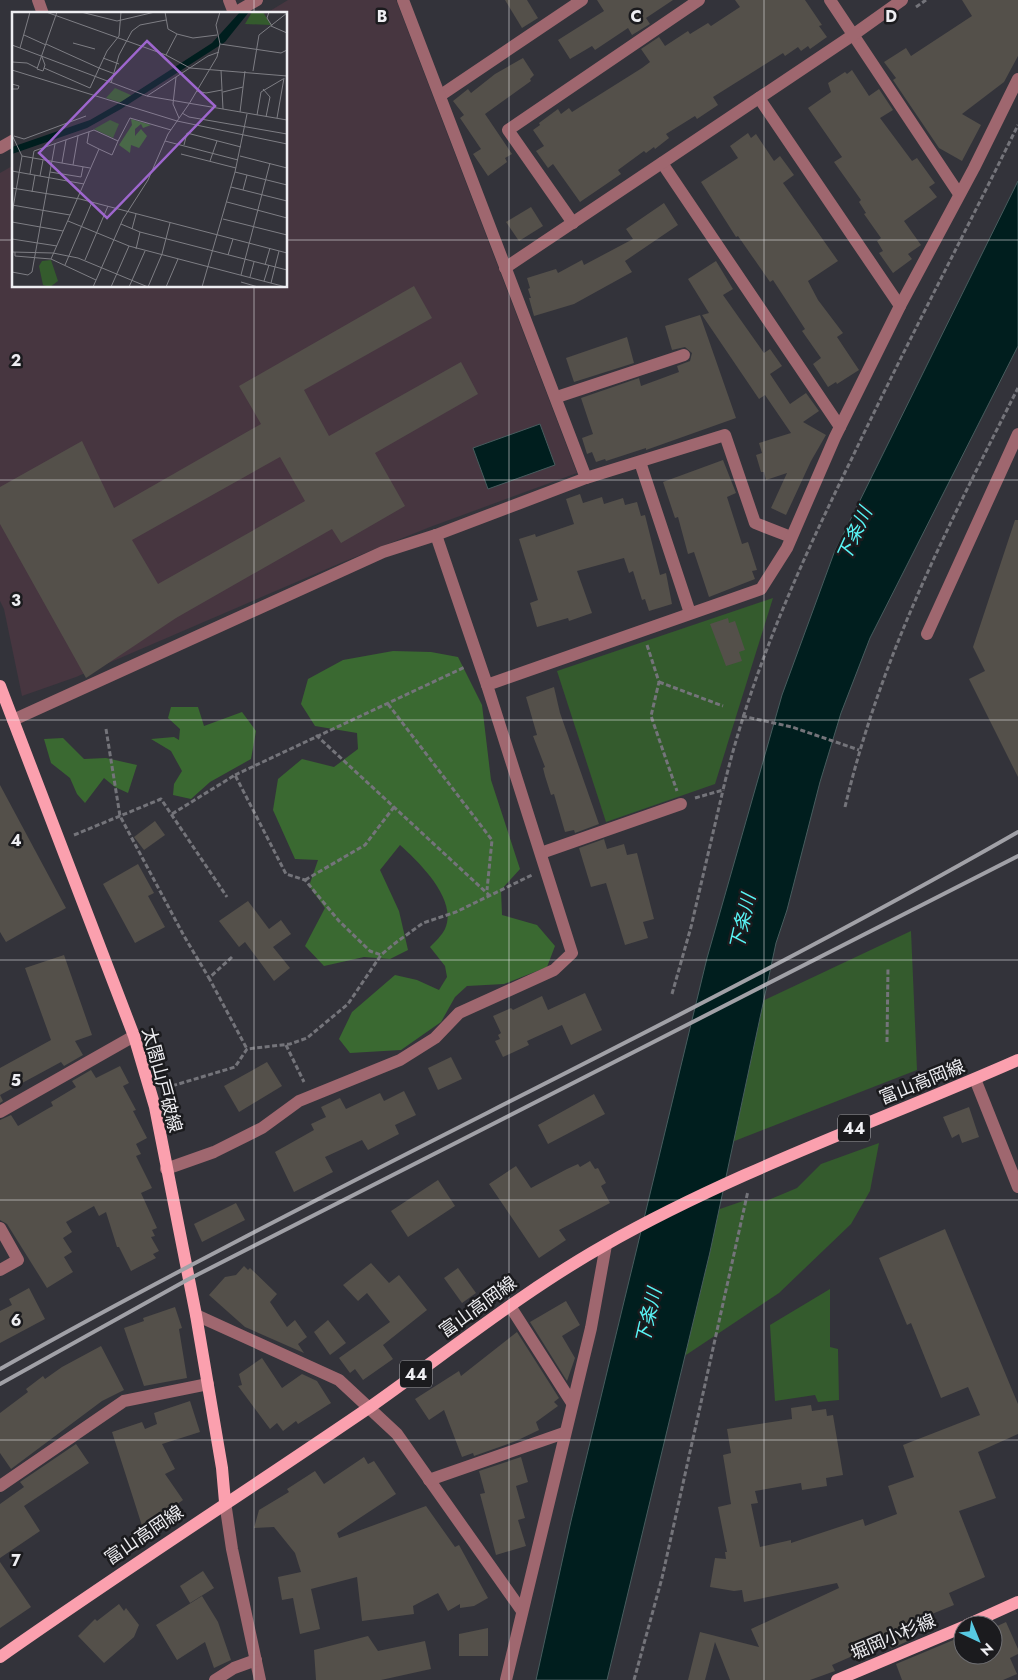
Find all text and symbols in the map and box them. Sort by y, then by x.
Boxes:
text: B [377,5,387,28]
text: C [630,5,642,28]
text: D [885,5,897,28]
inset map [12,12,288,288]
text: 2 [11,349,21,372]
water label: 下条川 [830,501,880,566]
text: 3 [11,589,21,612]
text: 4 [10,829,22,852]
water label: 下条川 [723,889,763,953]
street label: 太閤山戸破線 [135,1024,189,1136]
street label: 富山高岡線 [875,1053,969,1111]
text: 5 [11,1069,21,1092]
road number: 44 [838,1114,870,1142]
street label: 富山高岡線 [434,1270,522,1344]
water label: 下条川 [629,1283,669,1347]
text: 6 [11,1309,21,1332]
road number: 44 [400,1360,432,1388]
street label: 富山高岡線 [99,1499,189,1571]
text: 7 [11,1549,21,1572]
street label: 堀岡小杉線 [846,1607,940,1667]
north arrow [953,1615,1003,1665]
text: N [976,1638,998,1660]

